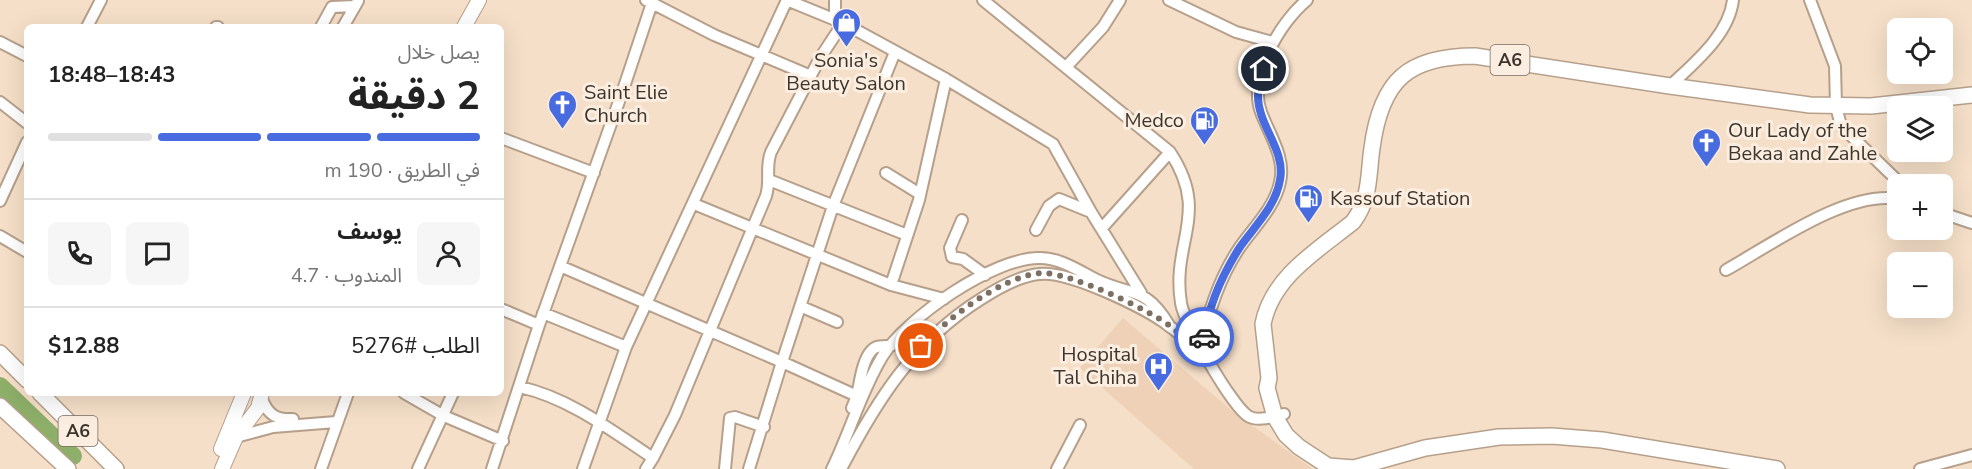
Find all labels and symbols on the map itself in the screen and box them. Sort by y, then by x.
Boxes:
shop icon: Sonia's Beauty Salon [830,6,862,48]
pin [1238,43,1289,94]
road number: A6 [1490,45,1530,75]
place label: Sonia's Beauty Salon [786,47,906,97]
place label: Saint Elie Church [584,79,668,129]
church icon: Saint Elie Church [547,88,579,130]
fuel station icon: Medco [1189,104,1221,146]
place label: Medco [1124,107,1184,134]
place label: Our Lady of the Bekaa and Zahle [1728,117,1877,167]
church icon: Our Lady of the Bekaa and Zahle [1691,126,1723,168]
fuel station icon: Kassouf Station [1293,182,1325,224]
place label: Kassouf Station [1330,185,1470,212]
courier [1174,307,1234,367]
pin [895,320,946,371]
place label: Hospital Tal Chiha [1053,341,1137,391]
hospital icon: Hospital Tal Chiha [1142,350,1174,392]
road number: A6 [58,416,98,446]

